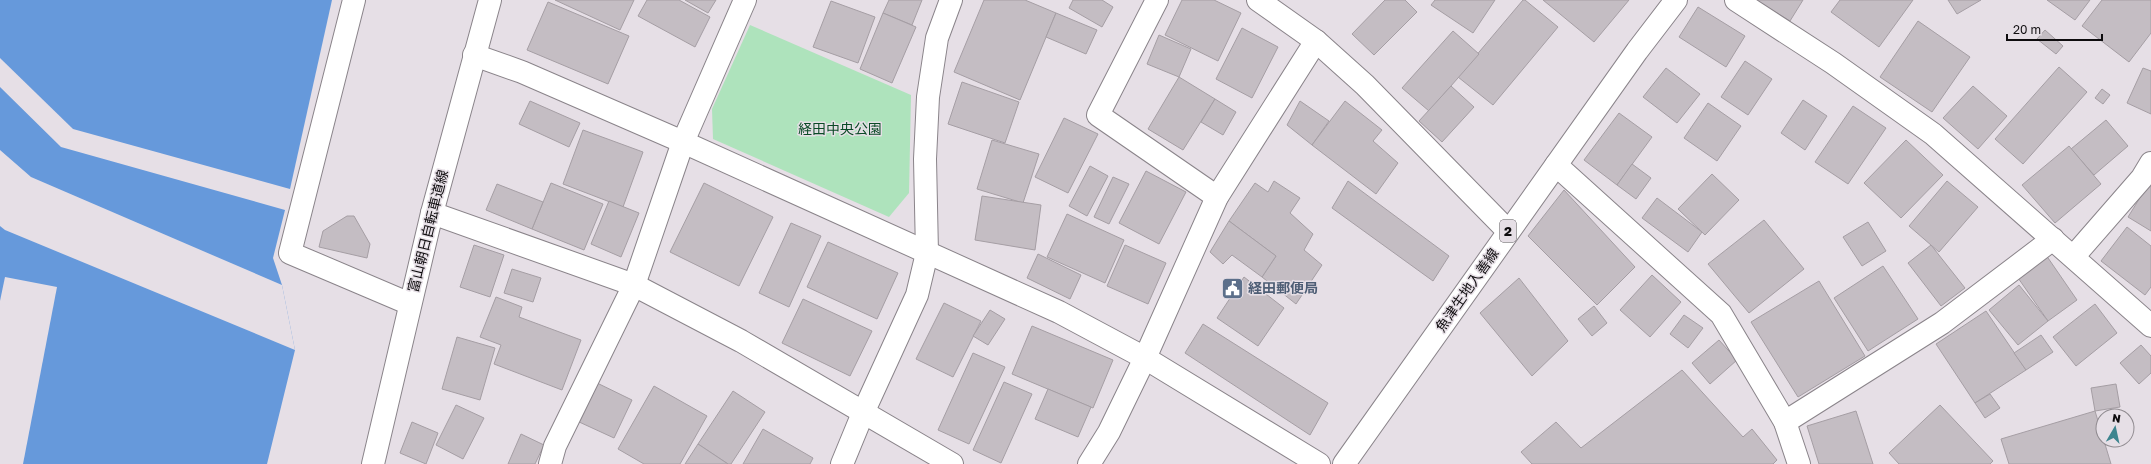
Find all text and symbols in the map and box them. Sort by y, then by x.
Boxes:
scale bar [2007,16,2102,42]
text: 20 m [2013,22,2041,37]
park label: 経田中央公園 [798,120,882,137]
street label: 富山朝日自転車道線 [404,168,451,294]
road number: 2 [1500,220,1516,242]
street label: 魚津生地入善線 [1432,245,1502,335]
public building icon: 経田郵便局 [1219,275,1245,301]
place label: 経田郵便局 [1248,279,1318,296]
north arrow [2095,408,2135,448]
text: N [2111,411,2122,425]

